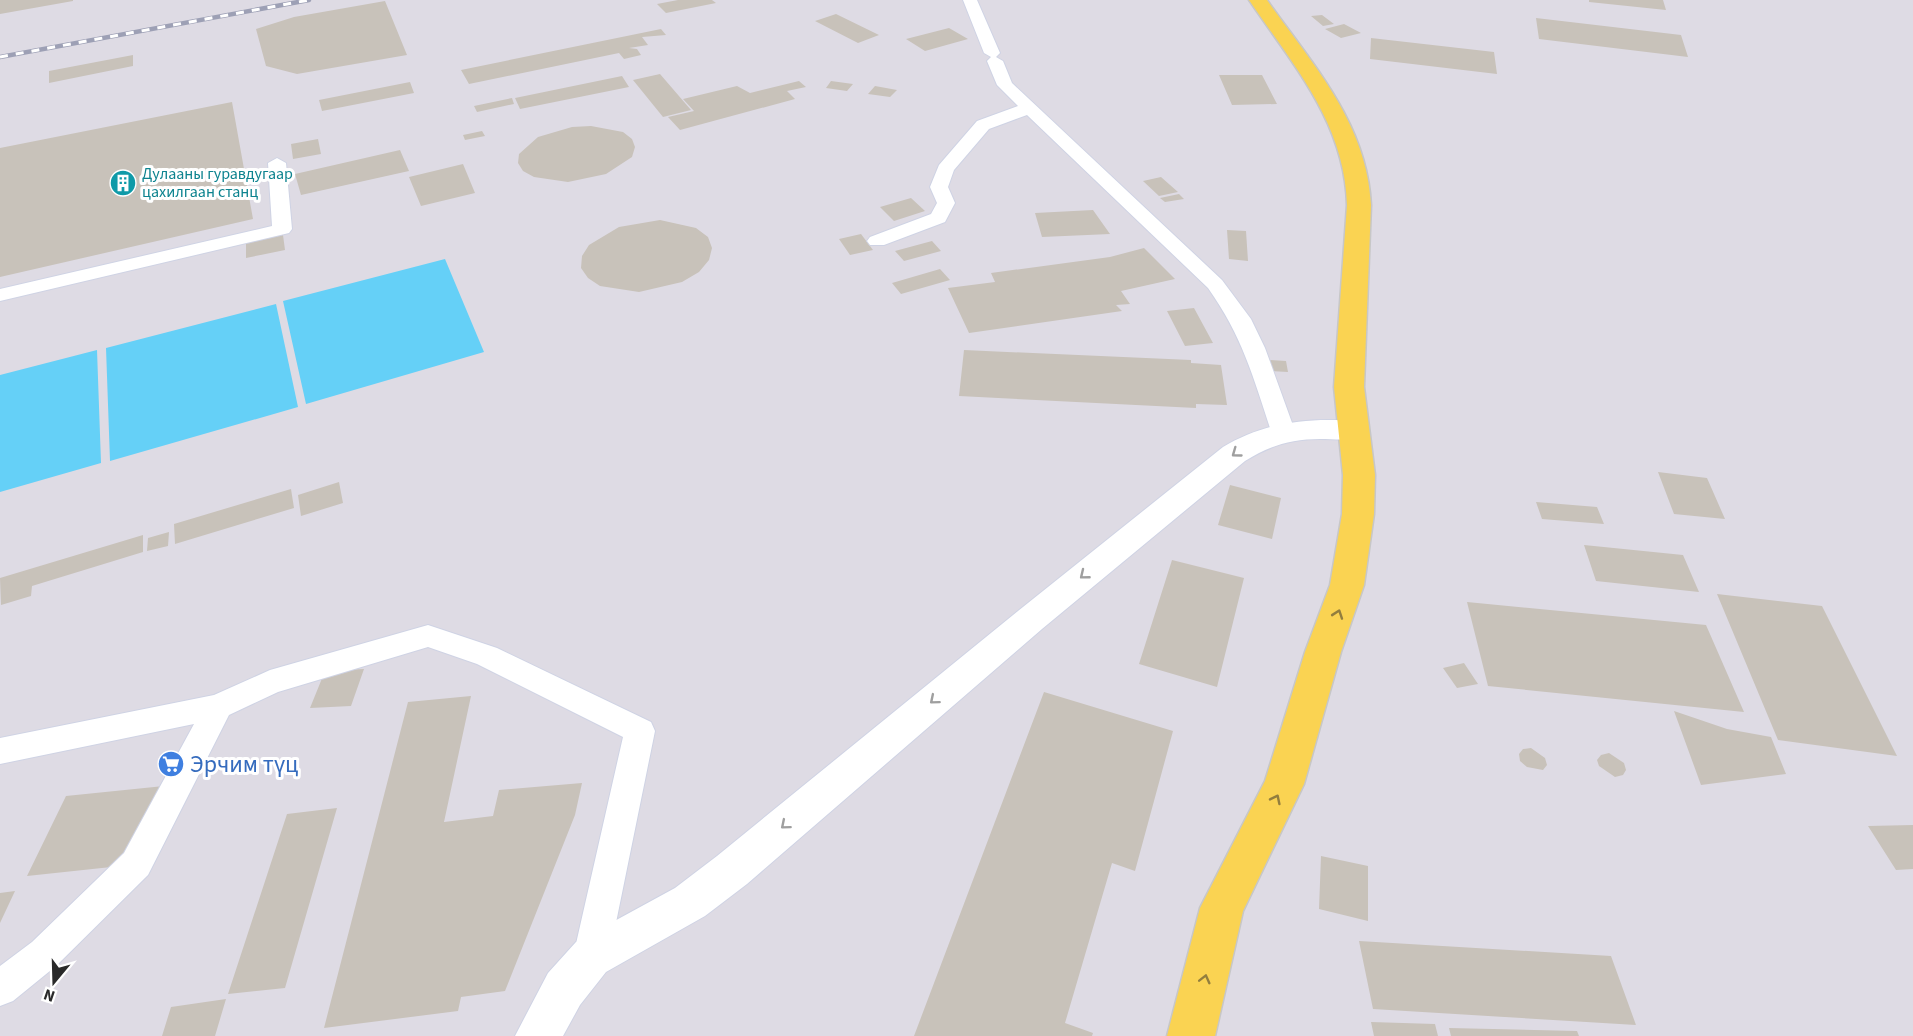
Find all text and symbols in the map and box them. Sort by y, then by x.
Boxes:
place label: Дулааны гуравдугаар цахилгаан станц [142,163,293,203]
building icon: Дулааны гуравдугаар цахилгаан станц [108,168,138,198]
one-way arrow [1231,446,1242,457]
one-way arrow [1080,568,1091,579]
one-way arrow [1330,609,1343,620]
one-way arrow [930,693,941,704]
place label: Эрчим түц [190,747,299,782]
supermarket icon: Эрчим түц [156,749,186,779]
one-way arrow [1269,794,1281,805]
one-way arrow [781,818,792,829]
north arrow [24,952,84,1012]
one-way arrow [1198,974,1211,984]
text: N [41,983,58,1007]

